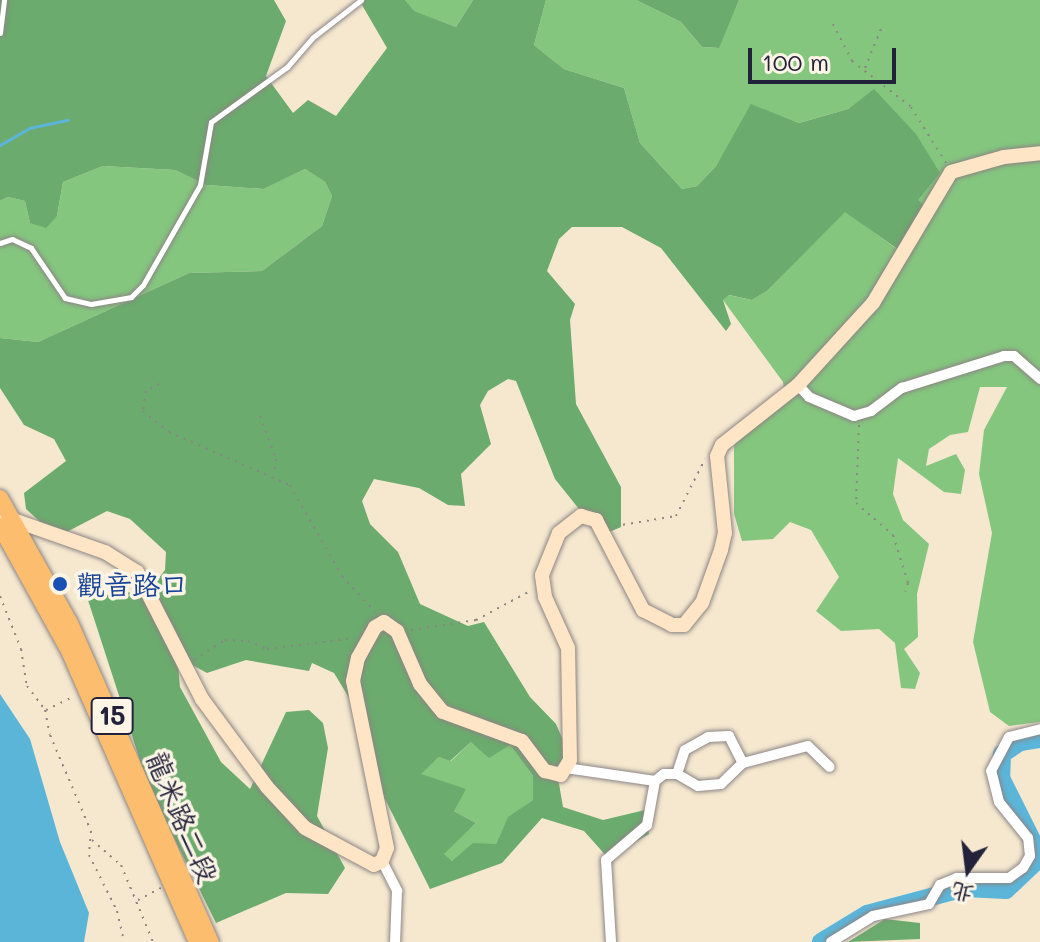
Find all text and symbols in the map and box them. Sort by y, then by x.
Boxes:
scale bar [752,32,900,82]
text: 100 m [762,46,829,77]
place label: 觀音路口 [76,567,188,601]
marker: 觀音路口 [51,575,69,593]
road number: 15 [90,694,134,738]
street label: 龍米路二段 [140,746,226,888]
north arrow [928,830,1008,910]
text: 北 [948,877,976,911]

